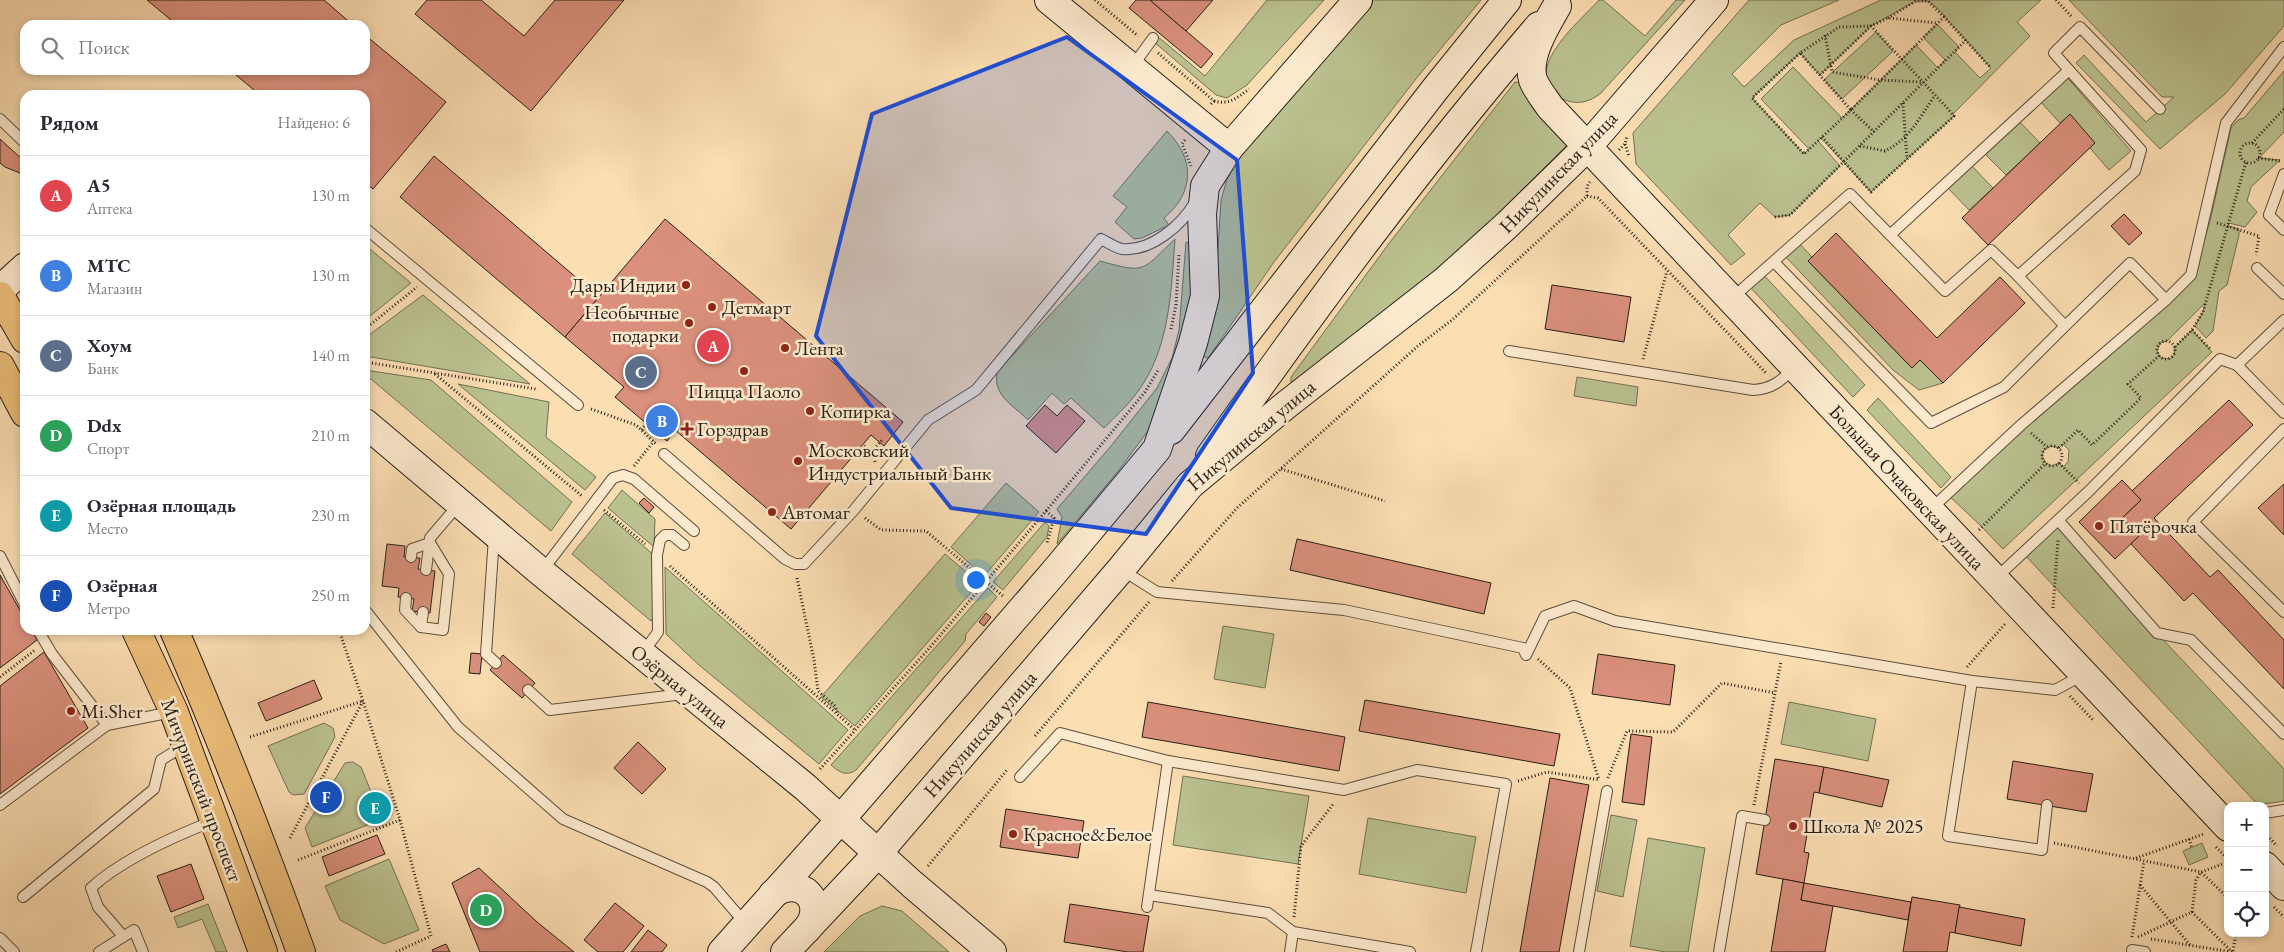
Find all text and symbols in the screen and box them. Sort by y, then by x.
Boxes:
search box [20,20,370,75]
icon: search [38,34,66,62]
text: Поиск [78,35,130,60]
street label: Никулинская улица [1493,105,1623,239]
text: Рядом [40,109,99,136]
text: Найдено: 6 [278,112,350,133]
text: А5 [87,173,111,198]
text: A [50,185,62,206]
text: 130 m [311,185,350,206]
text: Аптека [87,198,133,219]
text: МТС [87,253,131,278]
text: B [51,265,61,286]
text: 130 m [311,265,350,286]
place label: Дары Индии [571,272,676,298]
text: Магазин [87,278,142,299]
marker: Дары Индии [680,279,692,291]
place label: Детмарт [722,294,791,320]
place label: Необычные подарки [584,299,679,348]
marker: Детмарт [706,301,718,313]
marker: Необычные подарки [683,317,695,329]
pin: A [697,327,729,365]
text: Хоум [87,333,132,358]
place label: Лента [795,335,844,361]
marker: Лента [779,342,791,354]
text: C [50,345,62,366]
text: 140 m [311,345,350,366]
pin: C [625,353,657,391]
text: Банк [87,358,119,379]
marker: Пицца Паоло [738,365,750,377]
street label: Никулинская улица [1181,374,1321,496]
place label: Пицца Паоло [687,378,801,404]
place label: Копирка [820,398,891,424]
street label: Большая Очаковская улица [1823,399,1991,576]
pin: B [646,402,678,440]
marker: Копирка [804,405,816,417]
text: Ddx [87,413,122,438]
place label: Горздрав [697,416,768,442]
marker: Горздрав [681,423,693,435]
text: D [50,425,62,446]
text: 210 m [311,425,350,446]
place label: Московский Индустриальный Банк [808,437,992,486]
text: Спорт [87,438,129,459]
marker: Московский Индустриальный Банк [792,455,804,467]
text: Озёрная площадь [87,493,236,518]
place label: Автомаг [781,499,850,525]
text: E [51,505,61,526]
text: 230 m [311,505,350,526]
marker: Автомаг [766,506,778,518]
place label: Пятёрочка [2109,513,2197,539]
text: Место [87,518,128,539]
marker: Пятёрочка [2093,520,2105,532]
your location [963,567,989,593]
text: Озёрная [87,573,158,598]
text: F [52,585,60,606]
text: 250 m [311,585,350,606]
text: Метро [87,598,130,619]
street label: Озёрная улица [626,638,734,734]
street label: Никулинская улица [918,665,1042,803]
street label: Мичуринский проспект [155,695,249,885]
place label: Mi.Sher [81,698,143,724]
marker: Mi.Sher [65,705,77,717]
pin: F [310,778,342,816]
pin: E [359,789,391,827]
map controls [2224,802,2269,937]
button: + [2224,802,2269,847]
place label: Школа № 2025 [1803,813,1924,839]
marker: Школа № 2025 [1787,820,1799,832]
place label: Красное&Белое [1023,821,1152,847]
marker: Красное&Белое [1007,828,1019,840]
button: − [2224,847,2269,892]
pin: D [470,891,502,929]
button: locate [2224,892,2269,937]

